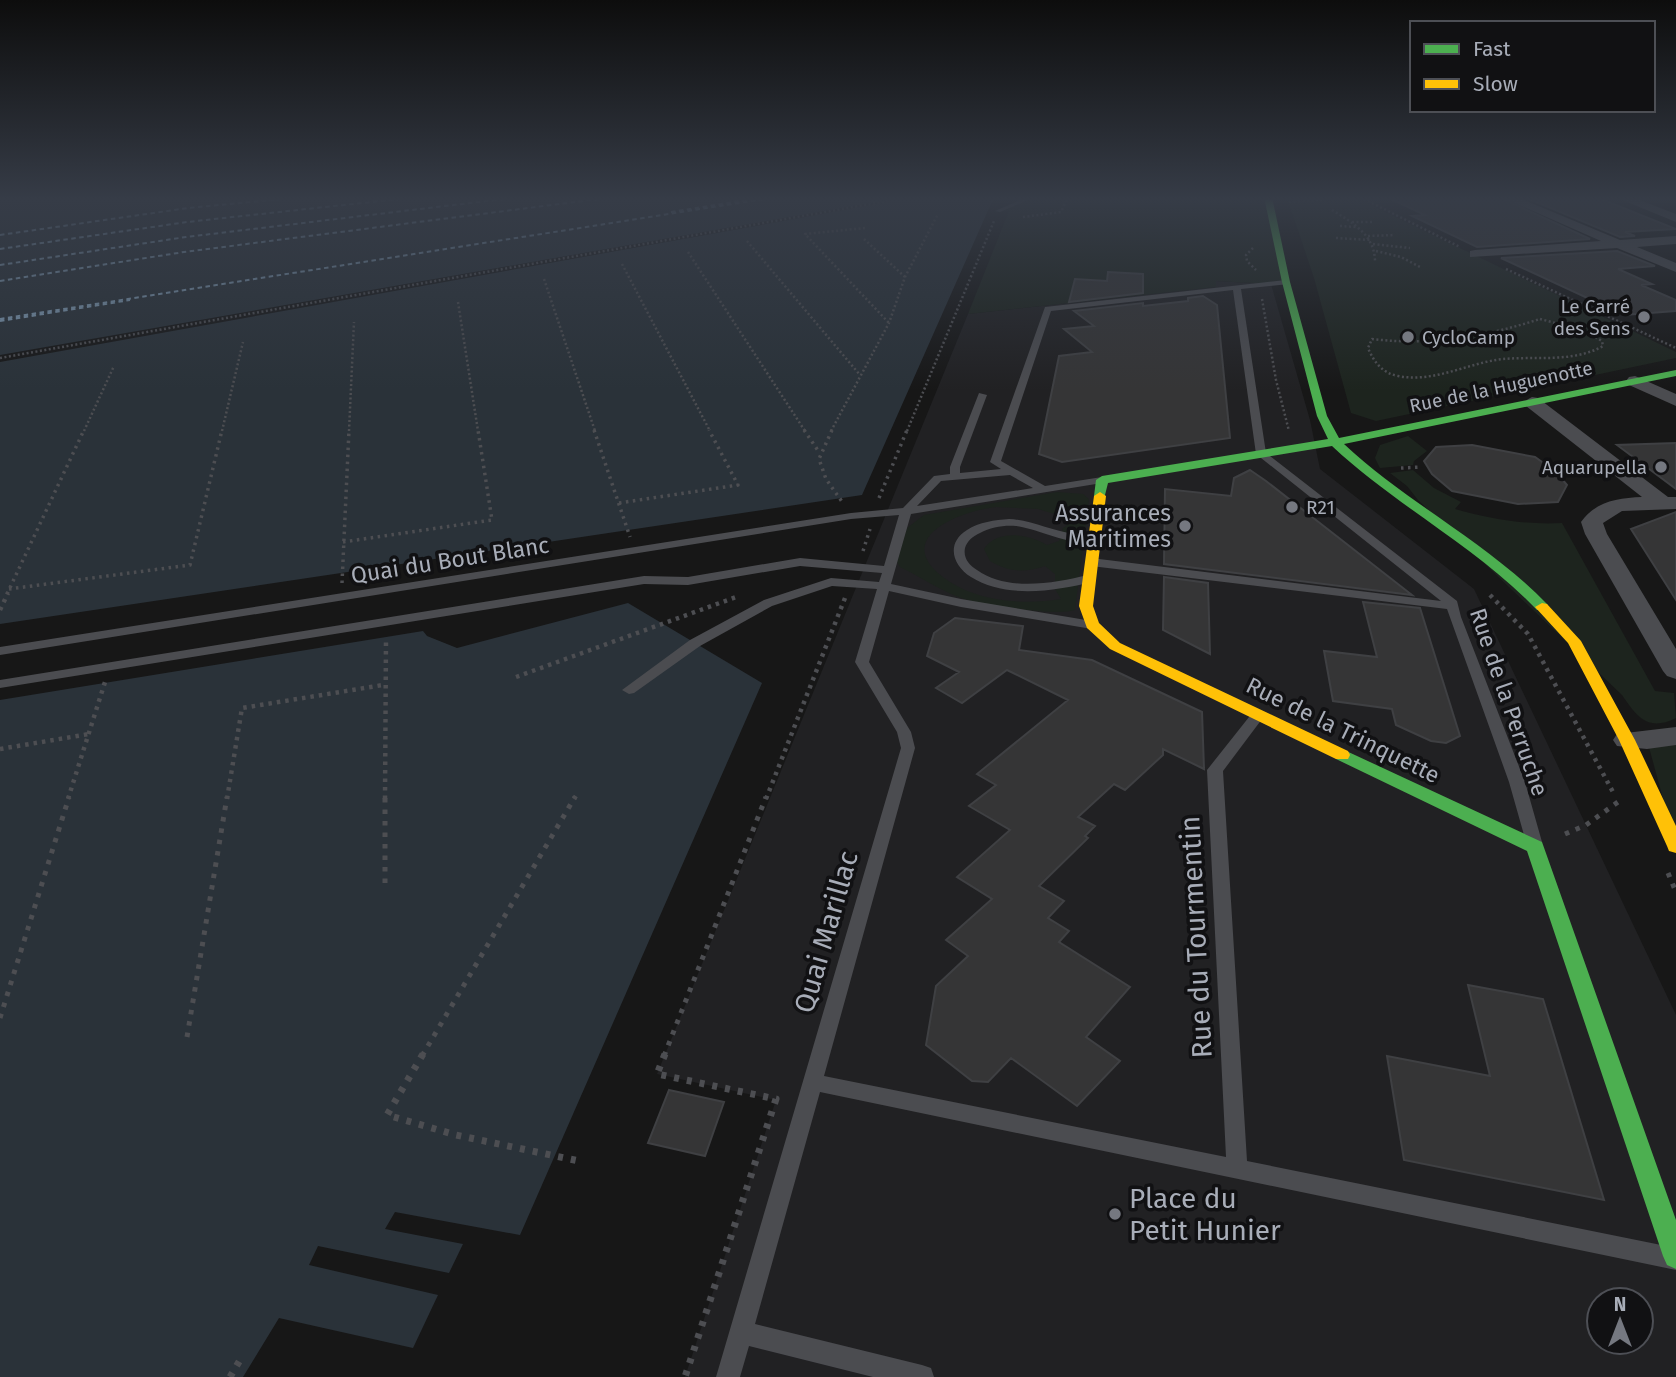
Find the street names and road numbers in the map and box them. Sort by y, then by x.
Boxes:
street label: Rue de la Huguenotte [1407,356,1595,418]
street label: Quai du Bout Blanc [349,530,551,590]
street label: Rue de la Perruche [1464,604,1554,800]
street label: Rue de la Trinquette [1242,671,1444,789]
street label: Rue du Tourmentin [1173,815,1219,1059]
street label: Quai Marillac [787,847,865,1017]

